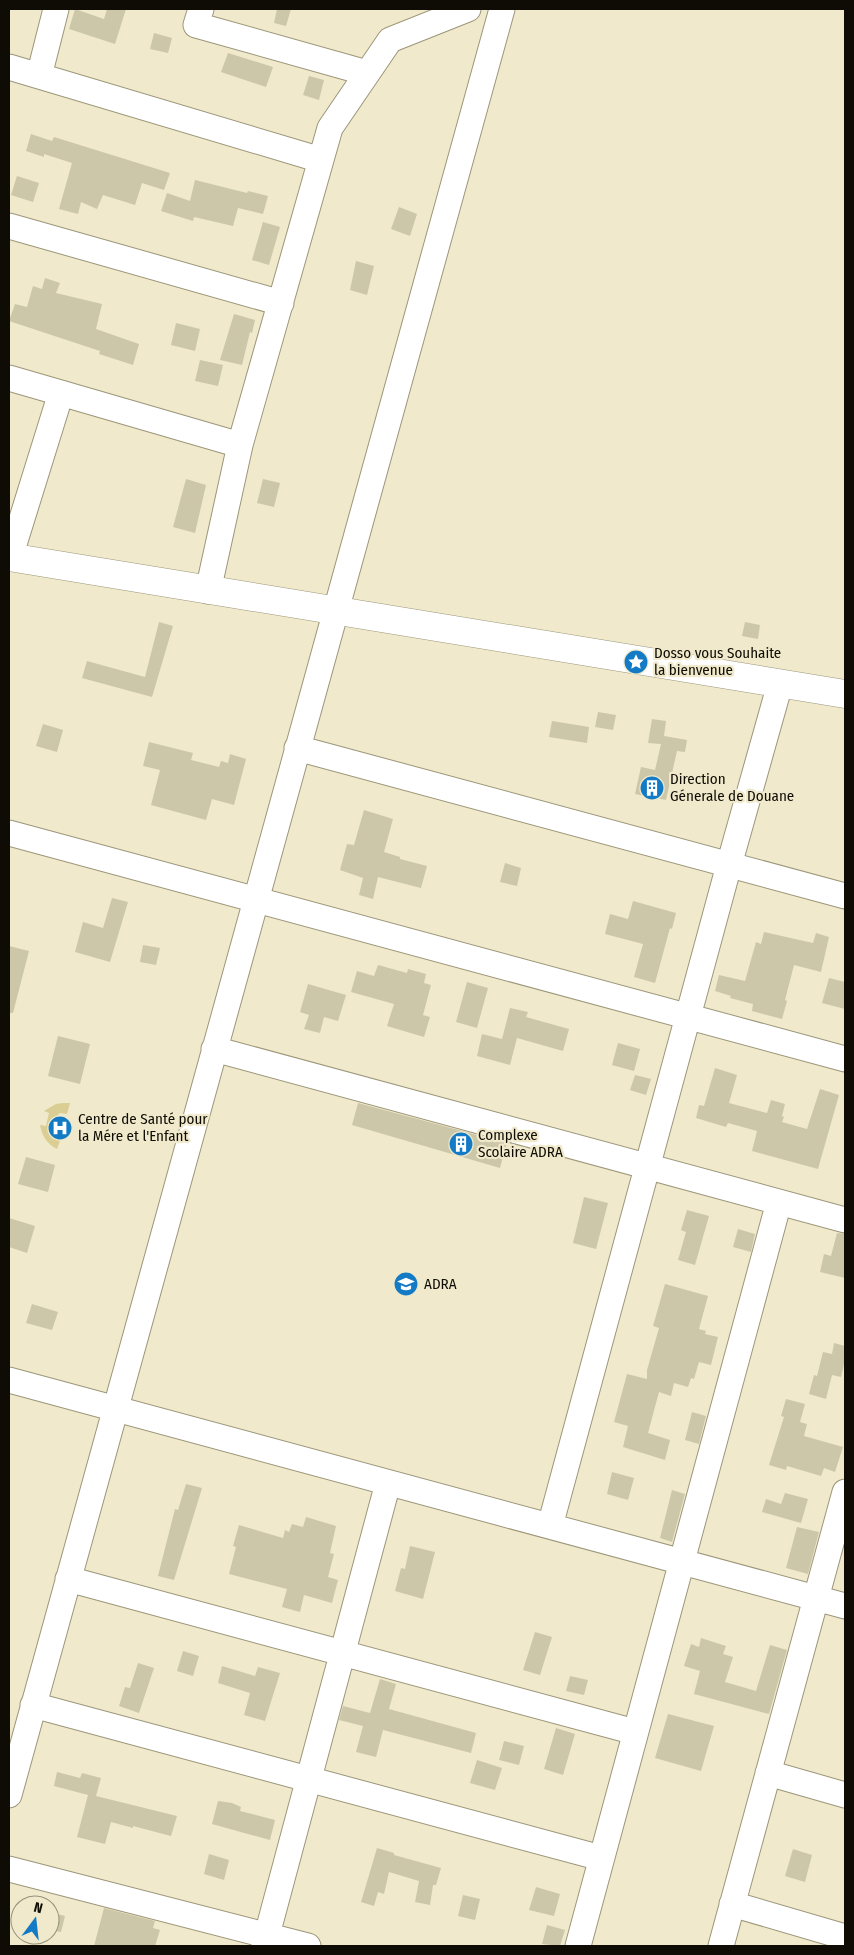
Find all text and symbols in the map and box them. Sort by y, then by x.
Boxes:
place label: Dosso vous Souhaite la bienvenue [654,644,781,679]
place icon: Dosso vous Souhaite la bienvenue [623,649,649,675]
place label: Direction Génerale de Douane [670,770,794,805]
building icon: Direction Génerale de Douane [639,775,665,801]
place label: Centre de Santé pour la Mére et l'Enfant [78,1110,208,1145]
hospital icon: Centre de Santé pour la Mére et l'Enfant [47,1115,73,1141]
place label: Complexe Scolaire ADRA [478,1126,563,1161]
building icon: Complexe Scolaire ADRA [448,1131,474,1157]
school or university icon: ADRA [393,1271,419,1297]
place label: ADRA [424,1275,457,1293]
north arrow [10,1895,60,1945]
text: N [32,1899,44,1917]

